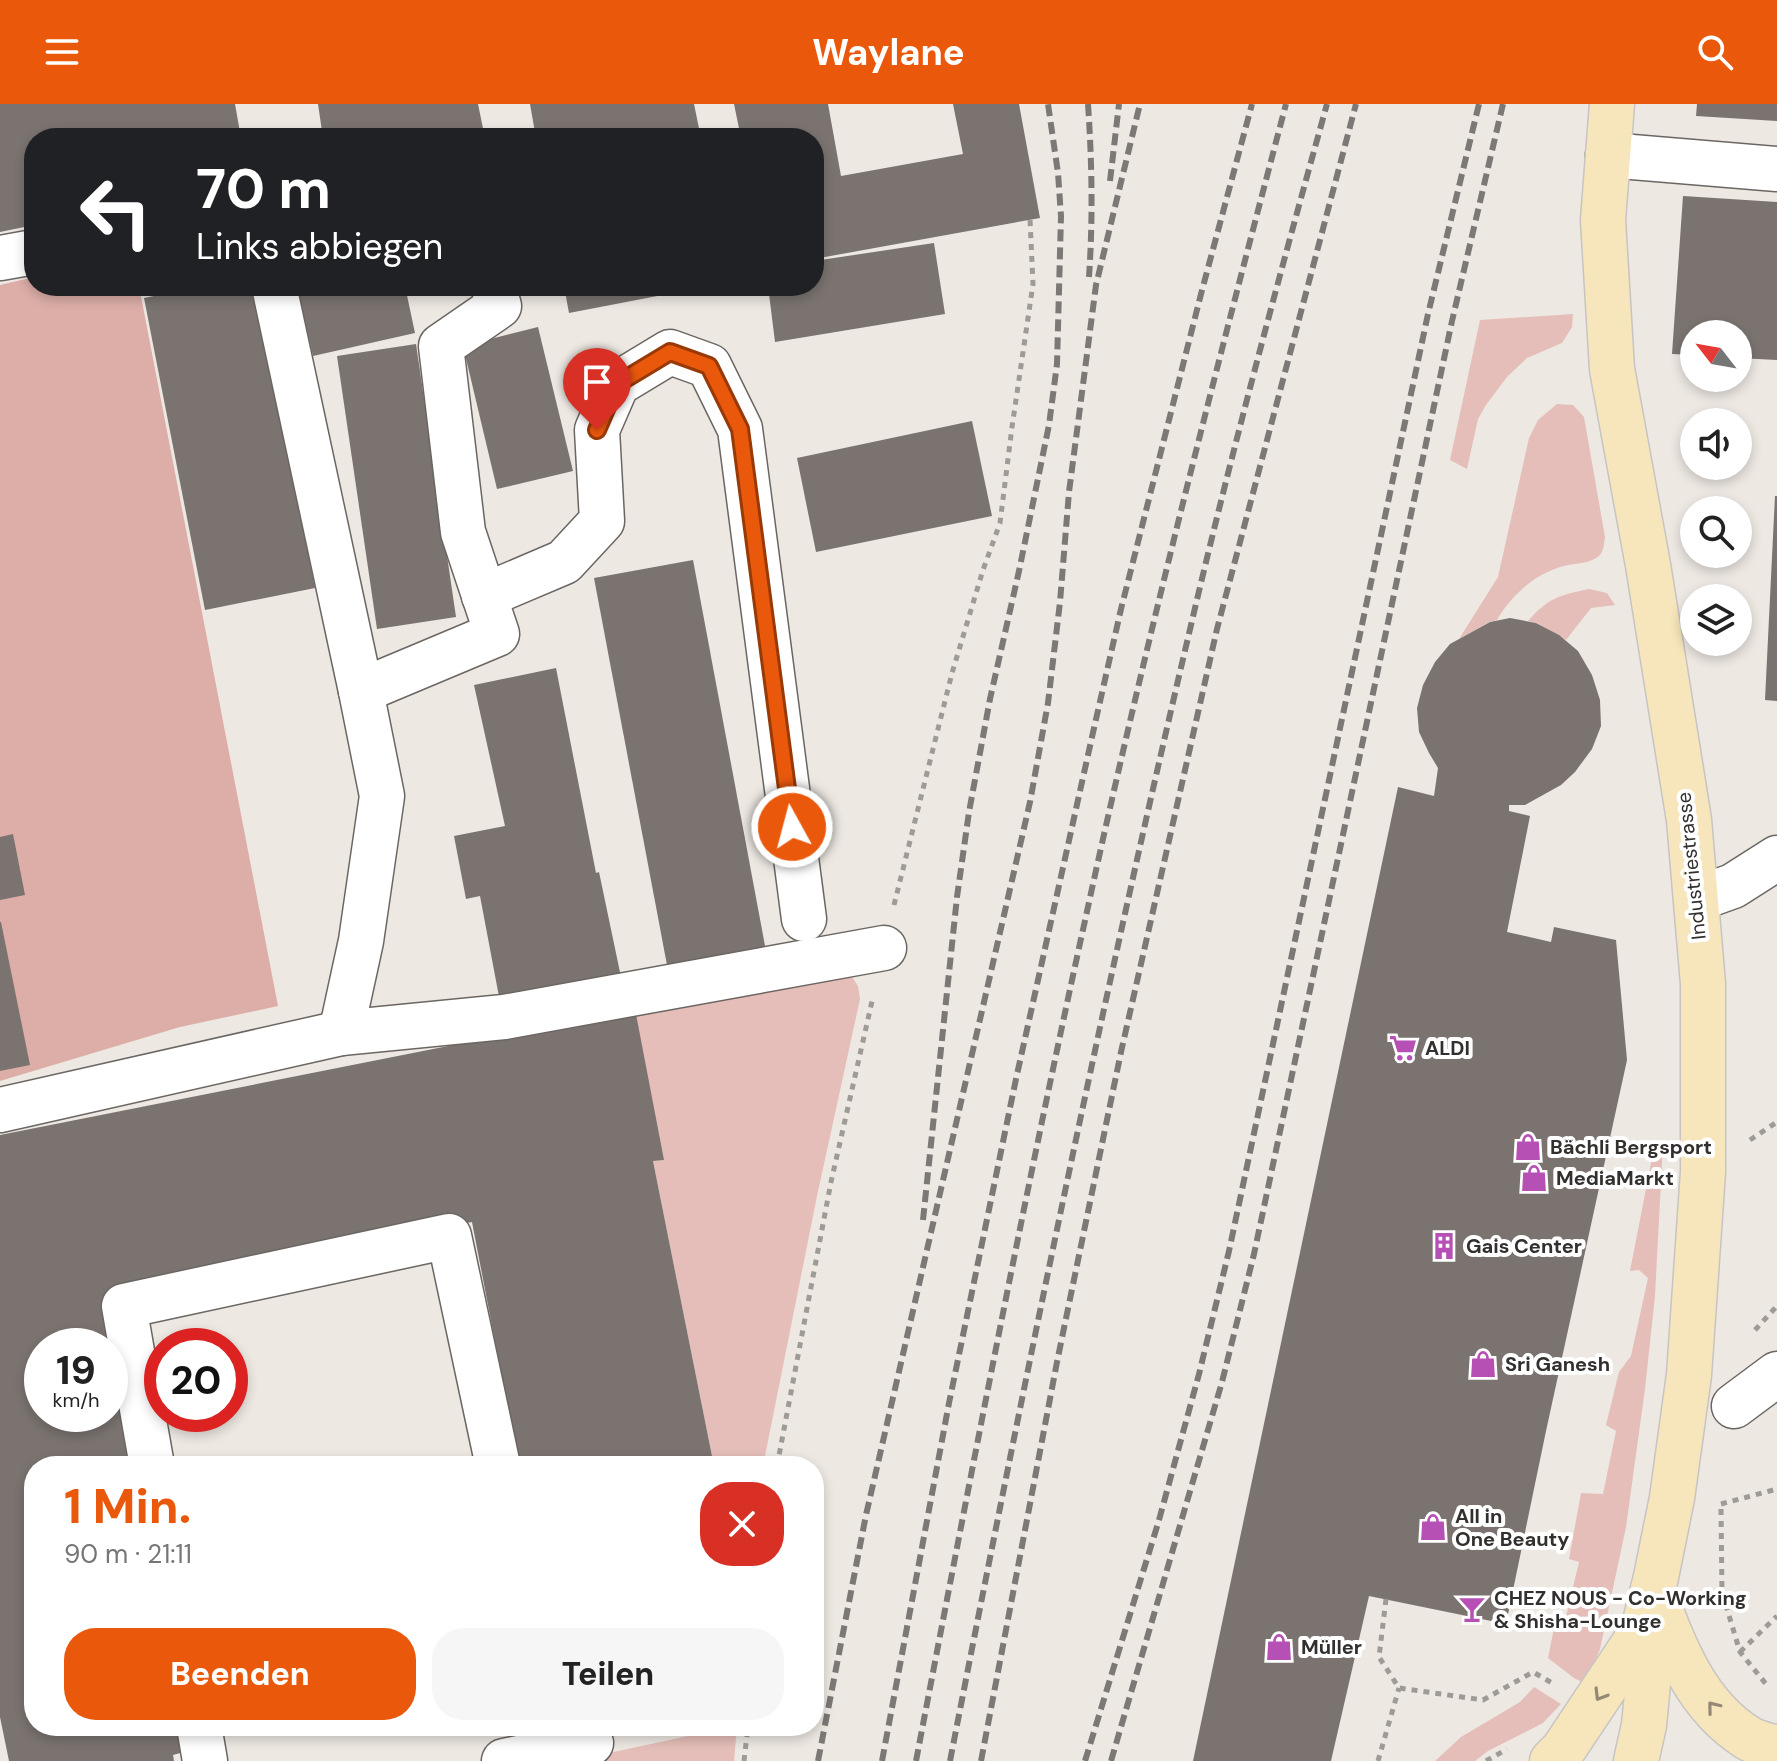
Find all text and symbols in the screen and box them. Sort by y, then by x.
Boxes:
text: Waylane [812,29,965,76]
icon: menu [40,30,84,74]
icon: search [1693,30,1737,74]
text: 70 m [196,152,331,225]
icon: left [64,160,168,264]
text: Links abbiegen [196,223,443,270]
north arrow [1680,320,1752,392]
map controls [1680,320,1752,656]
pin [563,348,631,430]
icon: arrive [575,360,619,404]
button: sound [1680,408,1752,480]
button: search [1680,496,1752,568]
button: layers [1680,584,1752,656]
position arrow [750,785,834,869]
street label: Industriestrasse [1670,791,1712,941]
supermarket icon: ALDI [1388,1033,1418,1063]
place label: ALDI [1425,1035,1470,1061]
shop icon: Bächli Bergsport [1513,1132,1543,1162]
place label: Bächli Bergsport [1550,1134,1712,1160]
shop icon: MediaMarkt [1519,1163,1549,1193]
place label: MediaMarkt [1556,1165,1674,1191]
building icon: Gais Center [1429,1231,1459,1261]
place label: Gais Center [1466,1233,1582,1259]
speed limit sign: 20 [144,1328,248,1432]
text: 19 [56,1344,96,1396]
shop icon: Sri Ganesh [1468,1349,1498,1379]
place label: Sri Ganesh [1505,1351,1610,1377]
text: km/h [52,1387,100,1413]
text: 1 Min. [64,1475,191,1538]
button: close [700,1482,784,1566]
place label: All in One Beauty [1455,1503,1569,1552]
shop icon: All in One Beauty [1418,1512,1448,1542]
text: 90 m · 21:11 [64,1537,192,1571]
place label: CHEZ NOUS - Co-Working & Shisha-Lounge [1494,1585,1747,1634]
bar icon: CHEZ NOUS - Co-Working & Shisha-Lounge [1457,1594,1487,1624]
button: Beenden [64,1628,416,1720]
button: Teilen [432,1628,784,1720]
shop icon: Müller [1264,1632,1294,1662]
place label: Müller [1301,1634,1362,1660]
one-way arrow [1594,1686,1609,1701]
one-way arrow [1708,1701,1722,1716]

